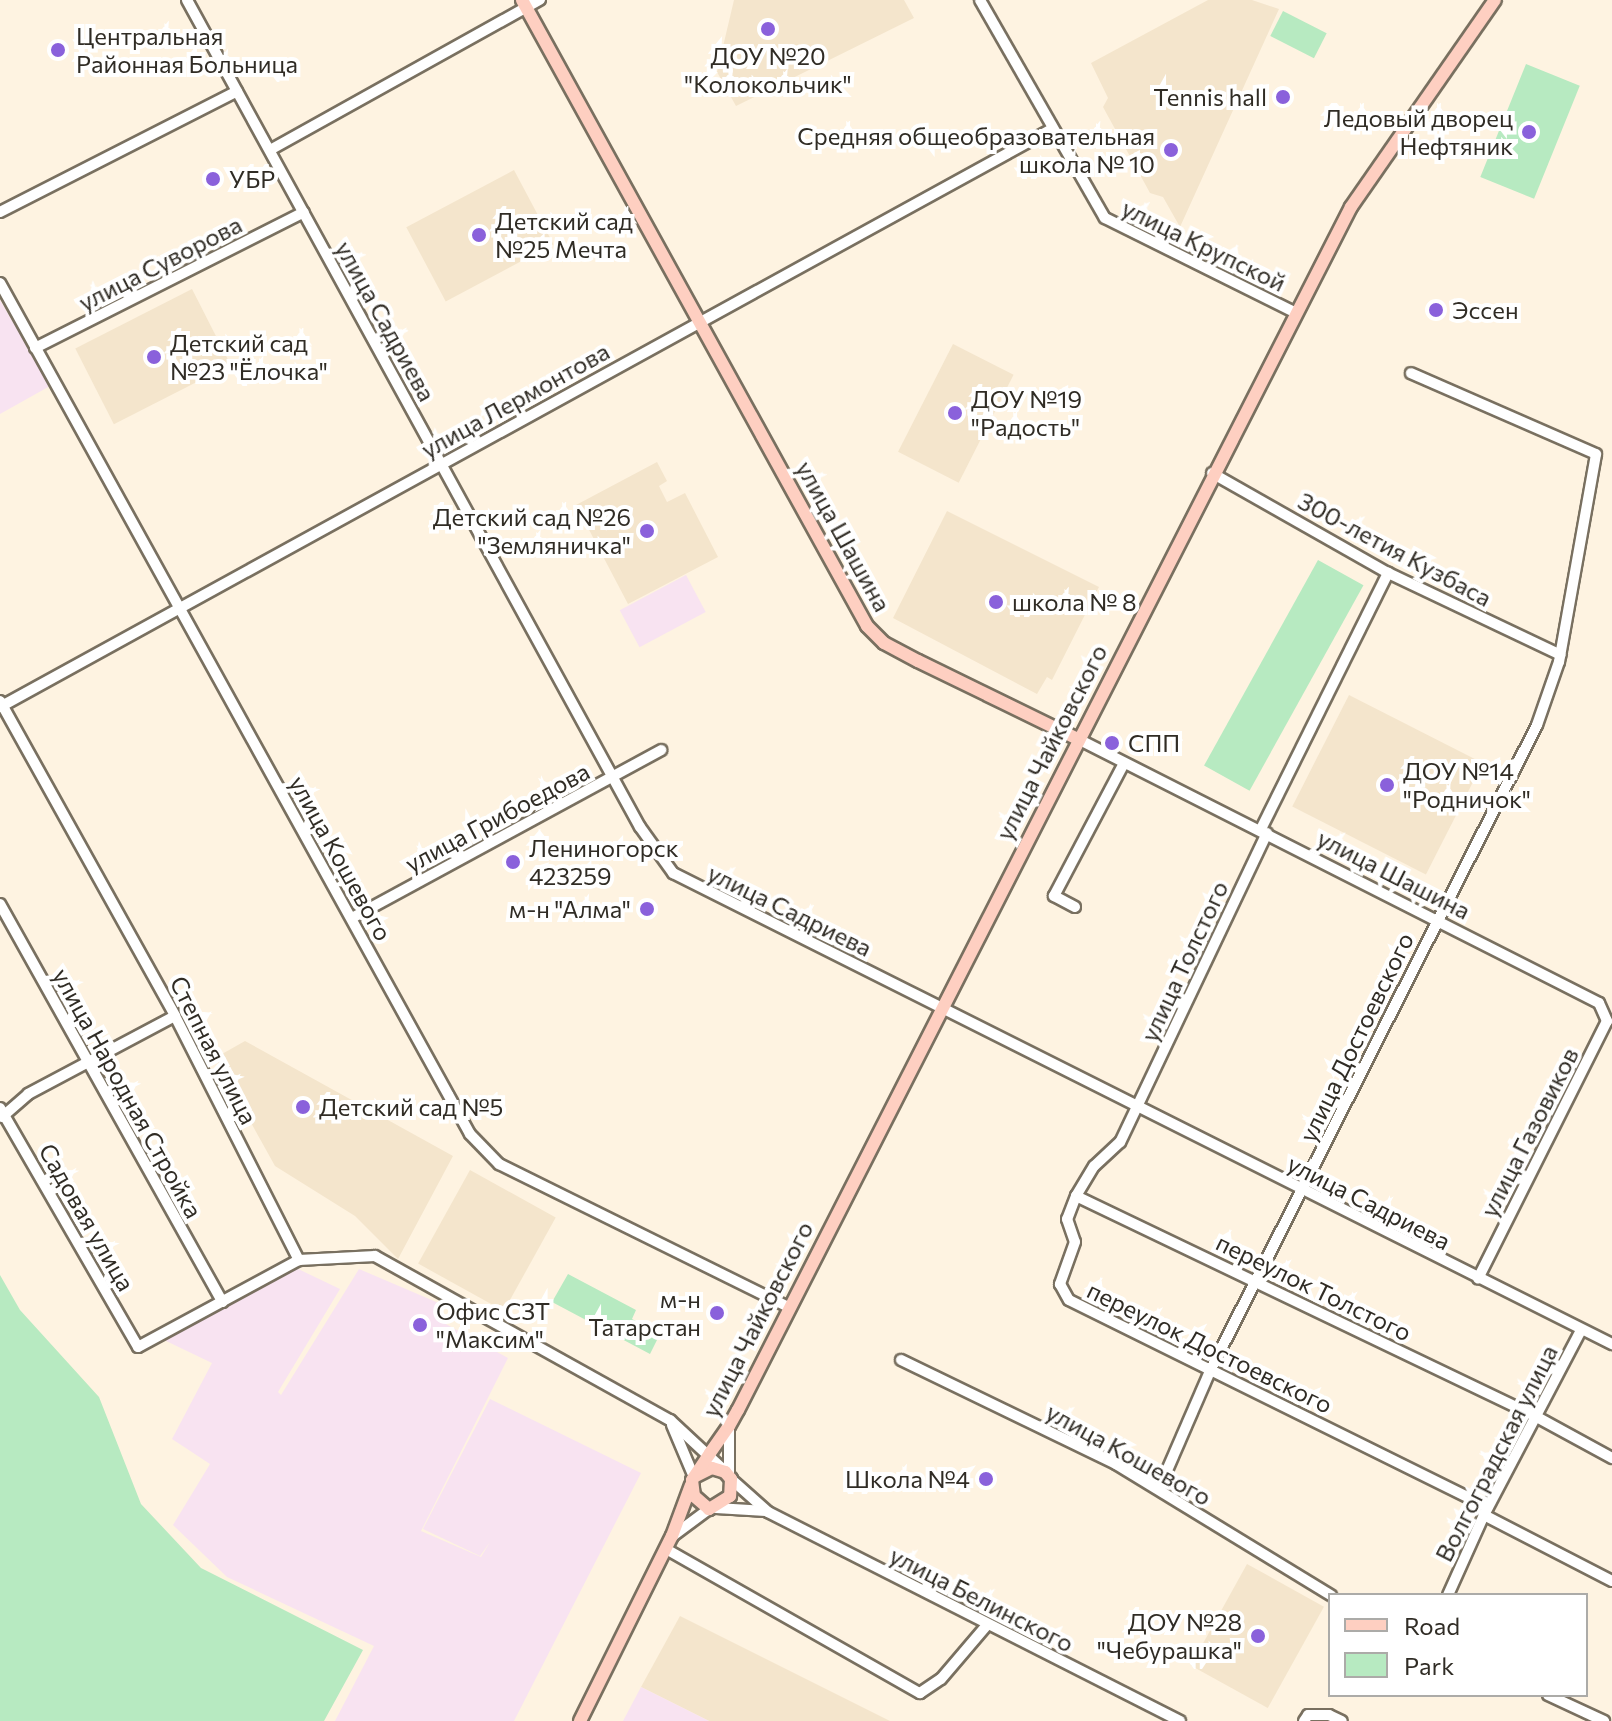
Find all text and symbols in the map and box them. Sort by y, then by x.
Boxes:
marker: ДОУ №20 "Колокольчик" [759,20,777,38]
place label: Центральная Районная Больница [76,22,298,78]
marker: Центральная Районная Больница [47,39,69,61]
place label: ДОУ №20 "Колокольчик" [684,42,852,98]
place label: Tennis hall [1153,83,1267,111]
marker: Tennis hall [1274,88,1292,106]
place label: Ледовый дворец Нефтяник [1324,104,1513,160]
place label: Средняя общеобразовательная школа № 10 [797,122,1155,178]
marker: Ледовый дворец Нефтяник [1520,123,1538,141]
marker: Средняя общеобразовательная школа № 10 [1162,141,1180,159]
place label: УБР [229,165,275,193]
marker: УБР [204,170,222,188]
street label: улица Крупской [1117,193,1291,297]
place label: Детский сад №25 Мечта [495,207,633,263]
street label: улица Суворова [74,209,246,317]
marker: Детский сад №25 Мечта [470,226,488,244]
street label: улица Садриева [330,236,442,406]
place label: Эссен [1452,296,1519,324]
marker: Эссен [1427,301,1445,319]
place label: Детский сад №23 "Ёлочка" [170,329,328,385]
street label: улица Лермонтова [416,336,614,464]
marker: Детский сад №23 "Ёлочка" [145,348,163,366]
place label: ДОУ №19 "Радость" [971,385,1082,441]
marker: ДОУ №19 "Радость" [946,404,964,422]
street label: улица Шашина [791,456,897,616]
street label: 300-летия Кузбаса [1294,486,1496,612]
place label: Детский сад №26 "Земляничка" [433,503,631,559]
marker: Детский сад №26 "Земляничка" [638,522,656,540]
place label: школа № 8 [1012,588,1137,616]
marker: школа № 8 [987,593,1005,611]
street label: улица Чайковского [989,640,1113,844]
place label: СПП [1128,729,1180,757]
marker: СПП [1103,734,1121,752]
street label: улица Грибоедова [400,756,594,878]
place label: ДОУ №14 "Родничок" [1403,757,1531,813]
street label: улица Кошевого [284,770,398,946]
marker: ДОУ №14 "Родничок" [1378,776,1396,794]
street label: улица Шашина [1313,823,1475,925]
place label: Лениногорск 423259 [529,834,679,890]
marker: Лениногорск 423259 [504,853,522,871]
street label: улица Садриева [703,858,877,962]
street label: улица Толстого [1134,876,1234,1046]
place label: м-н "Алма" [509,895,631,923]
marker: м-н "Алма" [638,900,656,918]
street label: улица Достоевского [1293,928,1419,1146]
street label: улица Народная Стройка [47,963,209,1223]
street label: Степная улица [164,971,264,1129]
street label: улица Газовиков [1474,1043,1584,1221]
place label: Детский сад №5 [319,1093,503,1121]
marker: Детский сад №5 [294,1098,312,1116]
street label: Садовая улица [33,1138,141,1296]
street label: улица Садриева [1283,1149,1455,1255]
street label: улица Чайковского [695,1217,819,1421]
street label: переулок Толстого [1212,1227,1416,1347]
street label: переулок Достоевского [1083,1275,1337,1419]
place label: м-н Татарстан [588,1285,701,1341]
place label: Офис СЗТ "Максим" [436,1297,550,1353]
marker: м-н Татарстан [708,1304,726,1322]
marker: Офис СЗТ "Максим" [411,1316,429,1334]
street label: Волгоградская улица [1429,1340,1563,1566]
street label: улица Кошевого [1041,1397,1217,1511]
place label: Школа №4 [845,1465,970,1493]
marker: Школа №4 [977,1470,995,1488]
street label: улица Белинского [885,1540,1079,1658]
legend [1328,1593,1588,1697]
place label: ДОУ №28 "Чебурашка" [1097,1608,1242,1664]
text: Road [1404,1611,1460,1640]
marker: ДОУ №28 "Чебурашка" [1249,1627,1267,1645]
text: Park [1404,1651,1454,1680]

